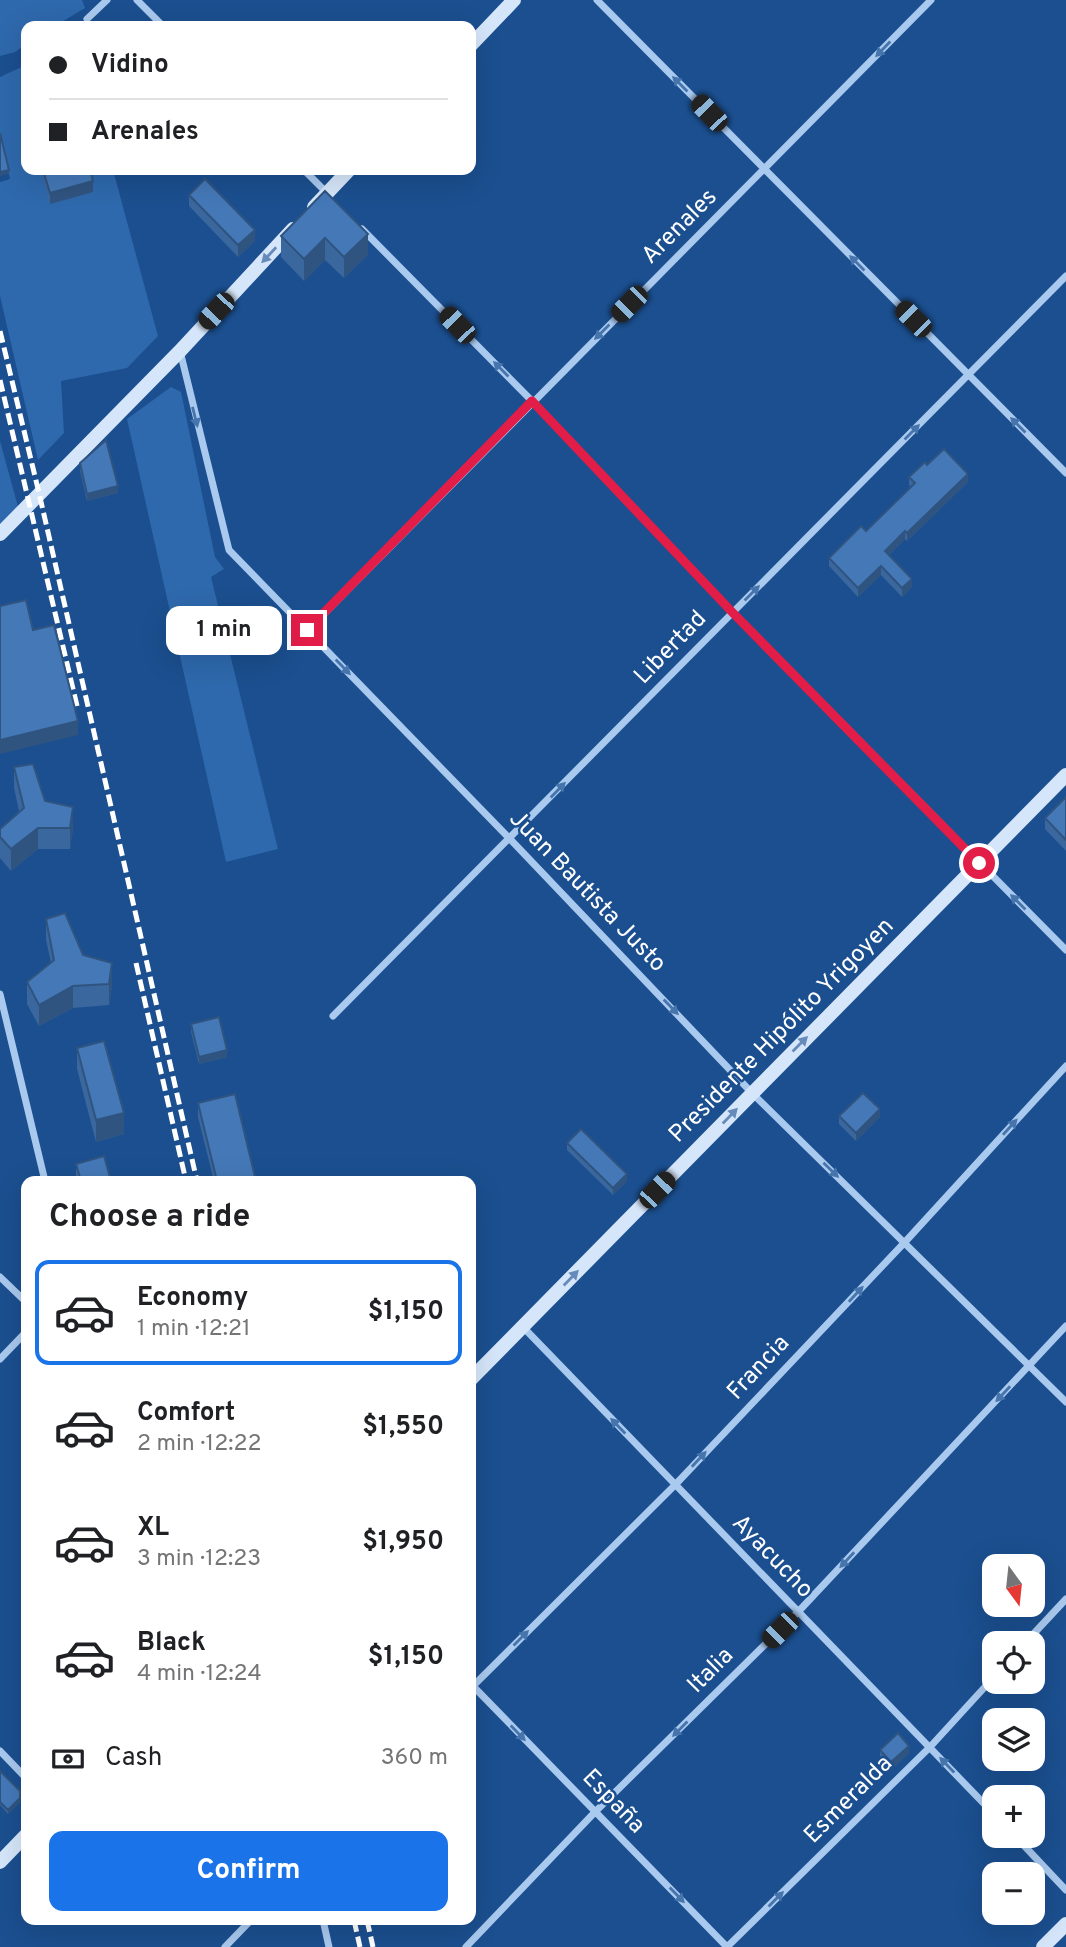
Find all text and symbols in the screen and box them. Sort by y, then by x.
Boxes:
one-way arrow [875,40,892,56]
text: Vidino [91,49,169,82]
one-way arrow [673,76,689,93]
car [687,91,732,135]
text: Arenales [91,116,199,149]
street label: Arenales [636,183,724,271]
one-way arrow [261,246,277,264]
one-way arrow [849,255,866,272]
car [607,282,652,326]
car [194,288,239,334]
car [891,297,936,341]
car [435,303,480,347]
one-way arrow [593,323,610,340]
one-way arrow [493,362,510,378]
one-way arrow [190,406,201,428]
one-way arrow [1009,416,1026,433]
one-way arrow [903,424,920,440]
one-way arrow [743,586,760,602]
street label: Libertad [628,605,714,691]
callout: 1 min [167,606,282,654]
route end [291,614,323,646]
text: 1 min [196,616,252,645]
one-way arrow [335,658,351,675]
one-way arrow [550,782,567,799]
street label: Juan Bautista Justo [502,805,672,979]
route start [963,847,995,879]
one-way arrow [1010,894,1027,910]
street label: Presidente Hipólito Yrigoyen [663,912,901,1150]
one-way arrow [663,998,679,1015]
one-way arrow [792,1036,808,1053]
one-way arrow [721,1108,738,1124]
one-way arrow [1002,1118,1018,1136]
one-way arrow [822,1161,839,1178]
car [635,1168,680,1212]
text: Choose a ride [49,1198,250,1238]
one-way arrow [562,1270,578,1287]
icon: car [53,1281,116,1344]
text: Economy [137,1282,248,1315]
one-way arrow [847,1286,863,1303]
text: $1,150 [368,1296,444,1329]
text: 1 min · 12:21 [137,1315,251,1344]
street label: Francia [721,1329,797,1407]
one-way arrow [995,1385,1011,1402]
icon: car [53,1396,116,1459]
text: Comfort [137,1397,235,1430]
text: $1,550 [362,1411,444,1444]
one-way arrow [610,1418,626,1435]
text: 2 min · 12:22 [137,1430,262,1459]
one-way arrow [691,1451,708,1468]
street label: Ayacucho [725,1509,819,1605]
icon: car [53,1511,116,1574]
text: XL [137,1512,169,1545]
text: $1,950 [362,1526,444,1559]
text: 3 min · 12:23 [137,1545,261,1574]
one-way arrow [839,1551,855,1569]
north arrow [982,1554,1045,1617]
map controls [982,1554,1045,1925]
car [758,1608,803,1652]
icon: car [53,1626,116,1689]
text: Black [137,1627,206,1660]
one-way arrow [513,1629,530,1646]
button: locate [982,1631,1045,1694]
text: $1,150 [368,1641,444,1674]
street label: Italia [682,1642,740,1700]
text: 4 min · 12:24 [137,1660,262,1689]
button: layers [982,1708,1045,1771]
one-way arrow [671,1720,688,1737]
one-way arrow [510,1724,527,1741]
icon: cash [49,1740,87,1778]
text: Cash [105,1742,162,1775]
text: 360 m [381,1744,448,1773]
street label: Esmeralda [798,1749,900,1851]
one-way arrow [938,1756,955,1773]
street label: España [575,1763,651,1841]
button: + [982,1785,1045,1848]
button: Confirm [49,1831,448,1911]
button: − [982,1862,1045,1925]
one-way arrow [669,1887,686,1904]
one-way arrow [768,1891,784,1907]

